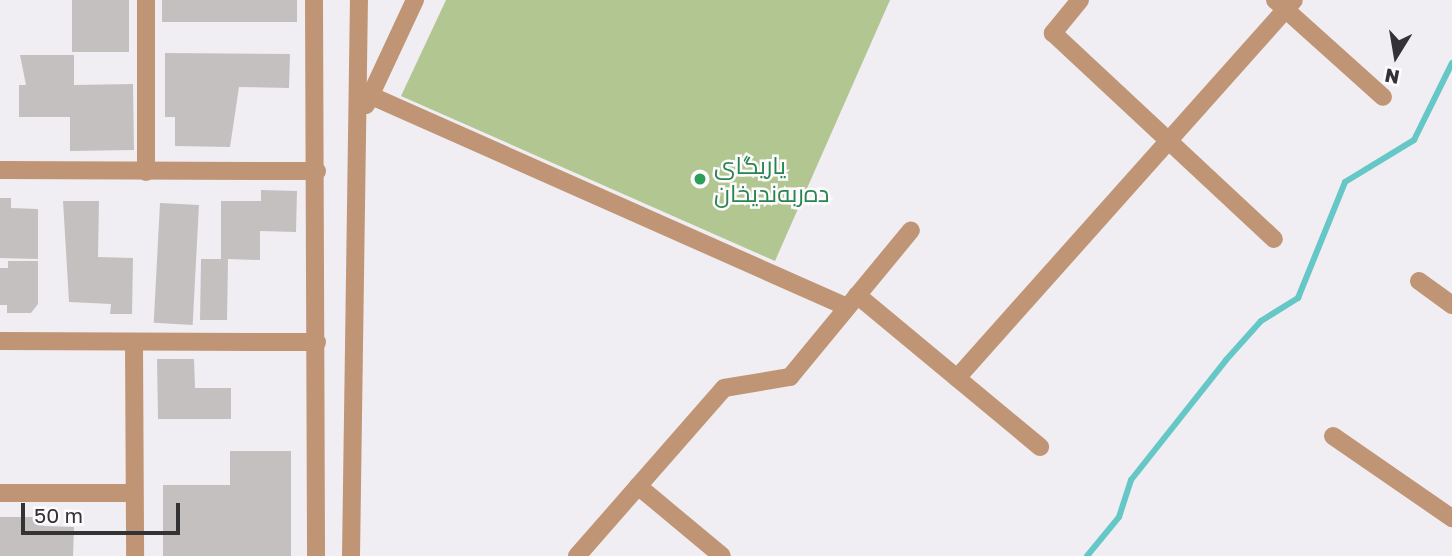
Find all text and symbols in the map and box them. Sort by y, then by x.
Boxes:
north arrow [1361,21,1431,91]
text: N [1383,64,1401,90]
place label: یاریگاى ده‌ربه‌ندیخان [714,151,829,207]
marker: یاریگاى ده‌ربه‌ندیخان [692,171,708,187]
scale bar [24,490,184,534]
text: 50 m [34,502,83,528]

